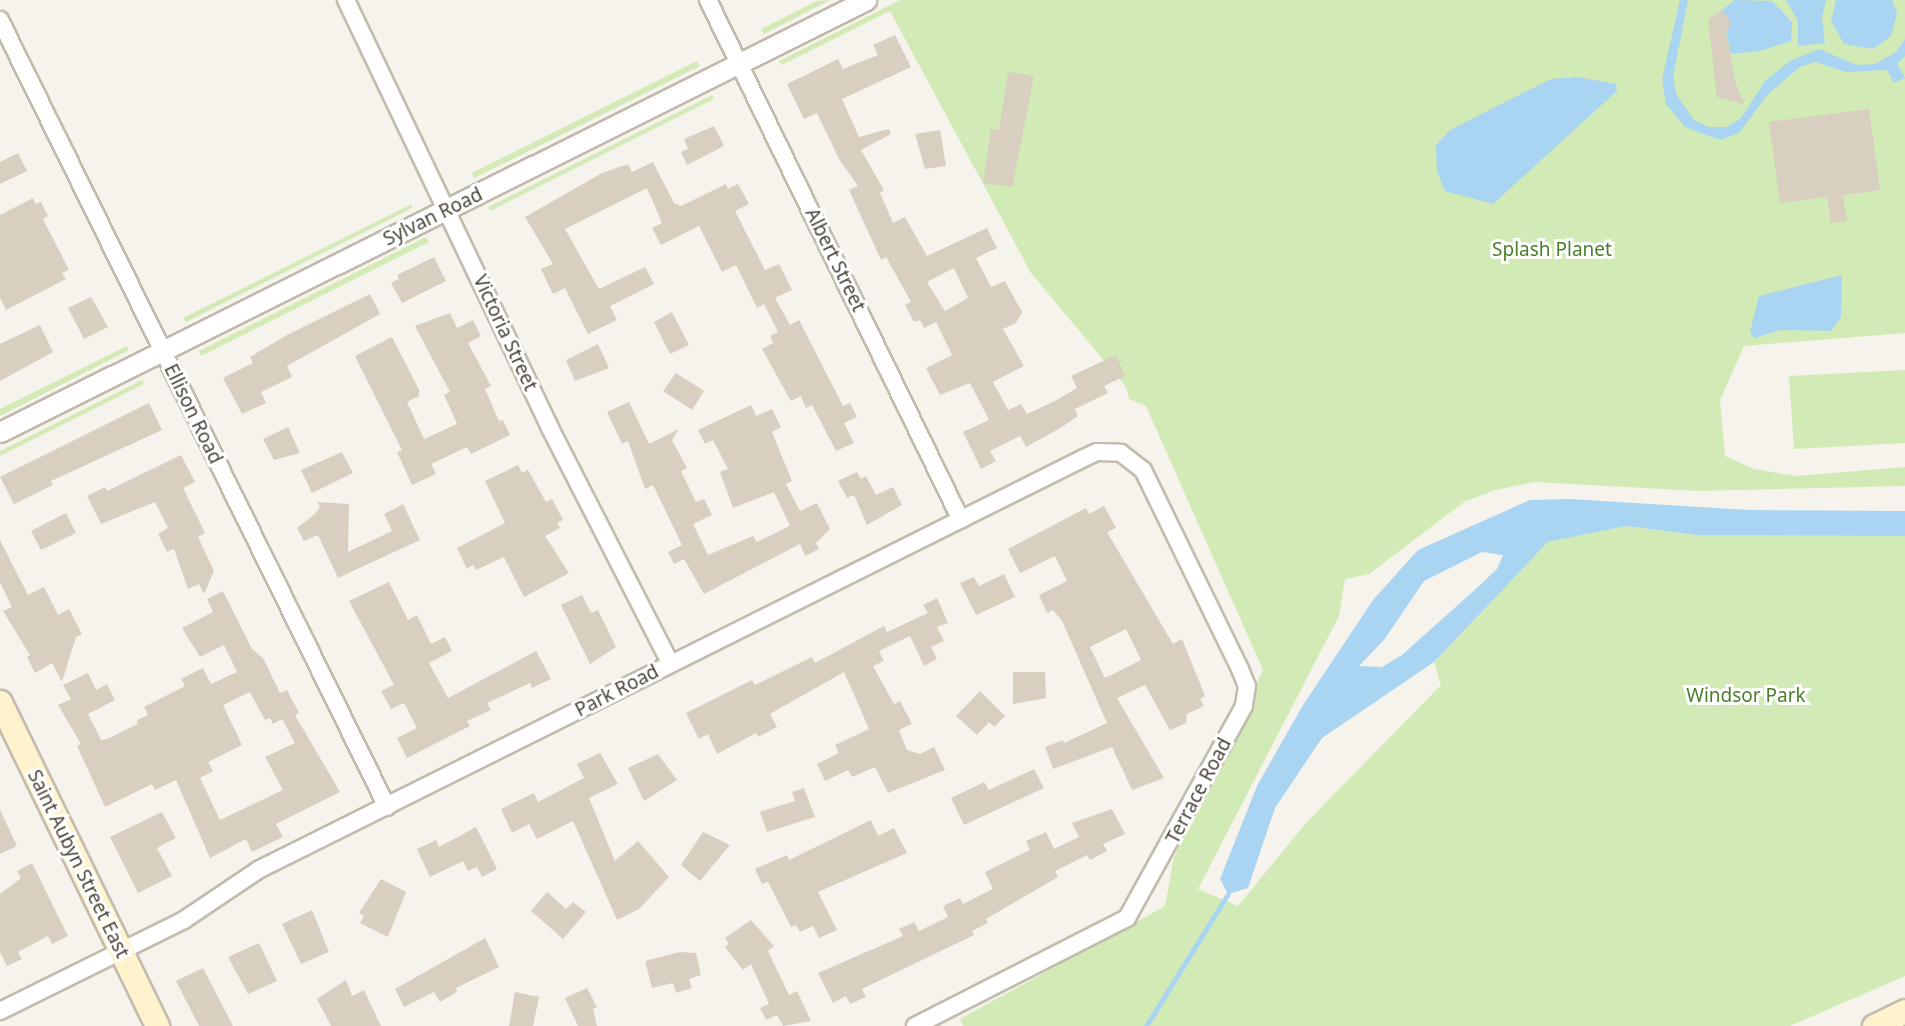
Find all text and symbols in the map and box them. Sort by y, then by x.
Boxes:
street label: Sylvan Road [380,183,486,251]
street label: Albert Street [800,205,870,315]
park label: Splash Planet [1492,239,1612,261]
street label: Victoria Street [468,271,542,395]
street label: Ellison Road [159,360,227,468]
street label: Park Road [571,660,663,722]
park label: Windsor Park [1686,685,1806,707]
street label: Terrace Road [1162,734,1236,848]
street label: Saint Aubyn Street East [23,766,133,962]

